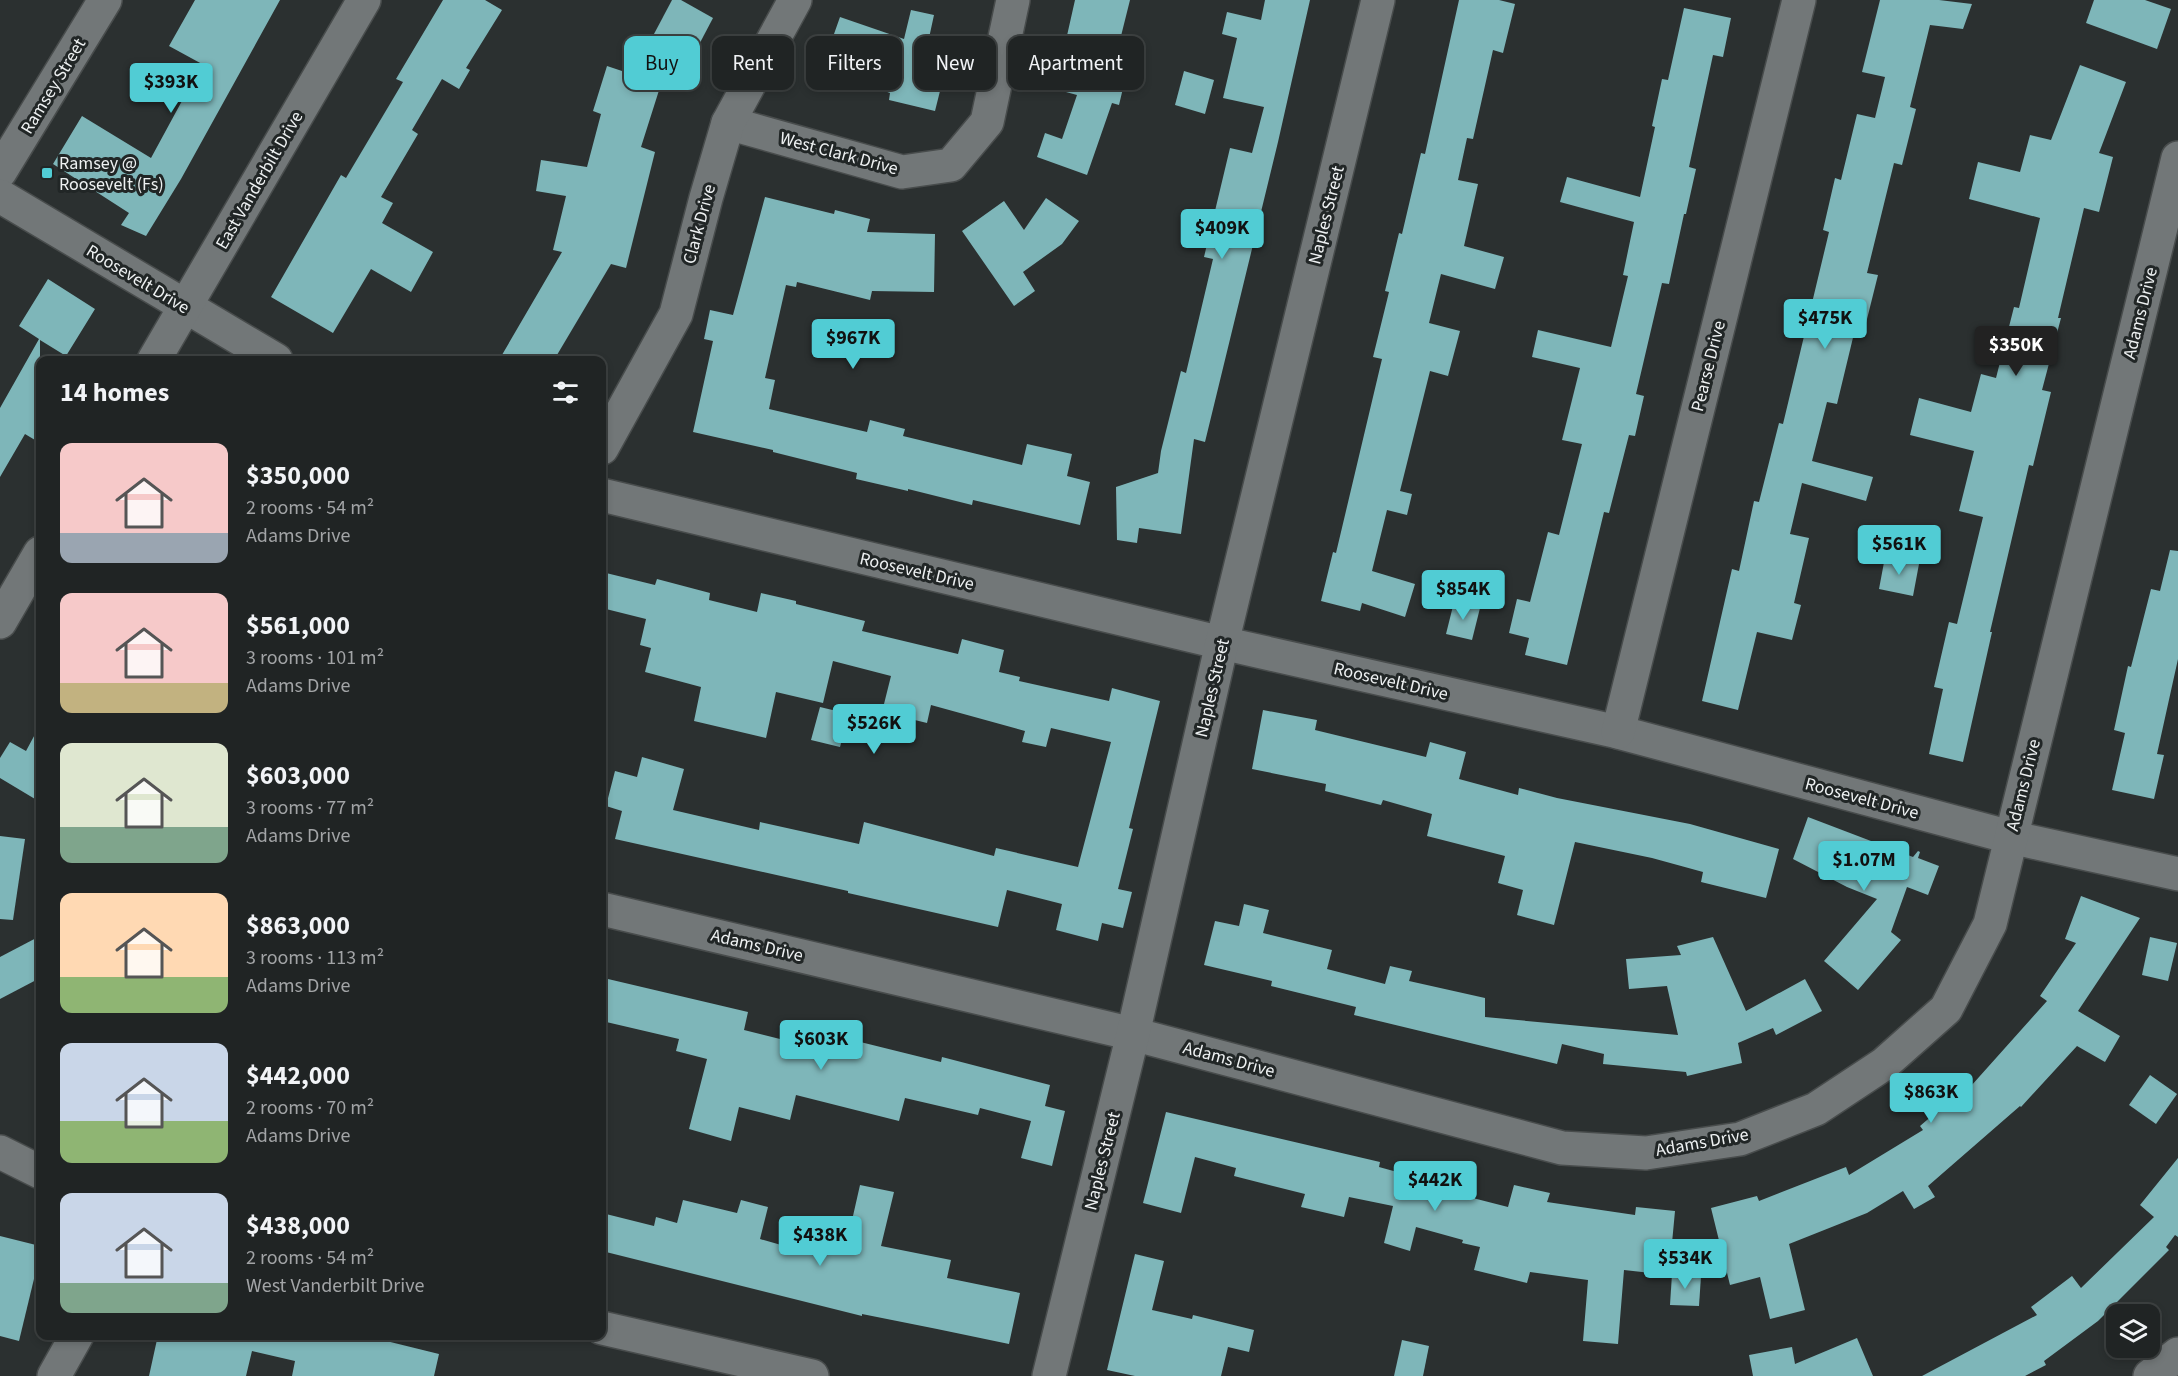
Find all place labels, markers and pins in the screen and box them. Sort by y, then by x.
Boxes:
pin: $393K [129,63,213,114]
place label: Ramsey @ Roosevelt (Fs) [59,151,164,197]
marker: Ramsey @ Roosevelt (Fs) [40,166,54,180]
pin: $409K [1180,209,1264,260]
pin: $475K [1783,299,1867,350]
pin: $967K [811,319,895,370]
pin: $350K [1974,326,2058,377]
pin: $561K [1857,525,1941,576]
pin: $854K [1421,570,1505,621]
pin: $526K [832,704,916,755]
pin: $1.07M [1815,841,1913,892]
pin: $603K [779,1020,863,1071]
pin: $863K [1889,1073,1973,1124]
pin: $442K [1393,1161,1477,1212]
pin: $438K [778,1216,862,1267]
pin: $534K [1643,1239,1727,1290]

